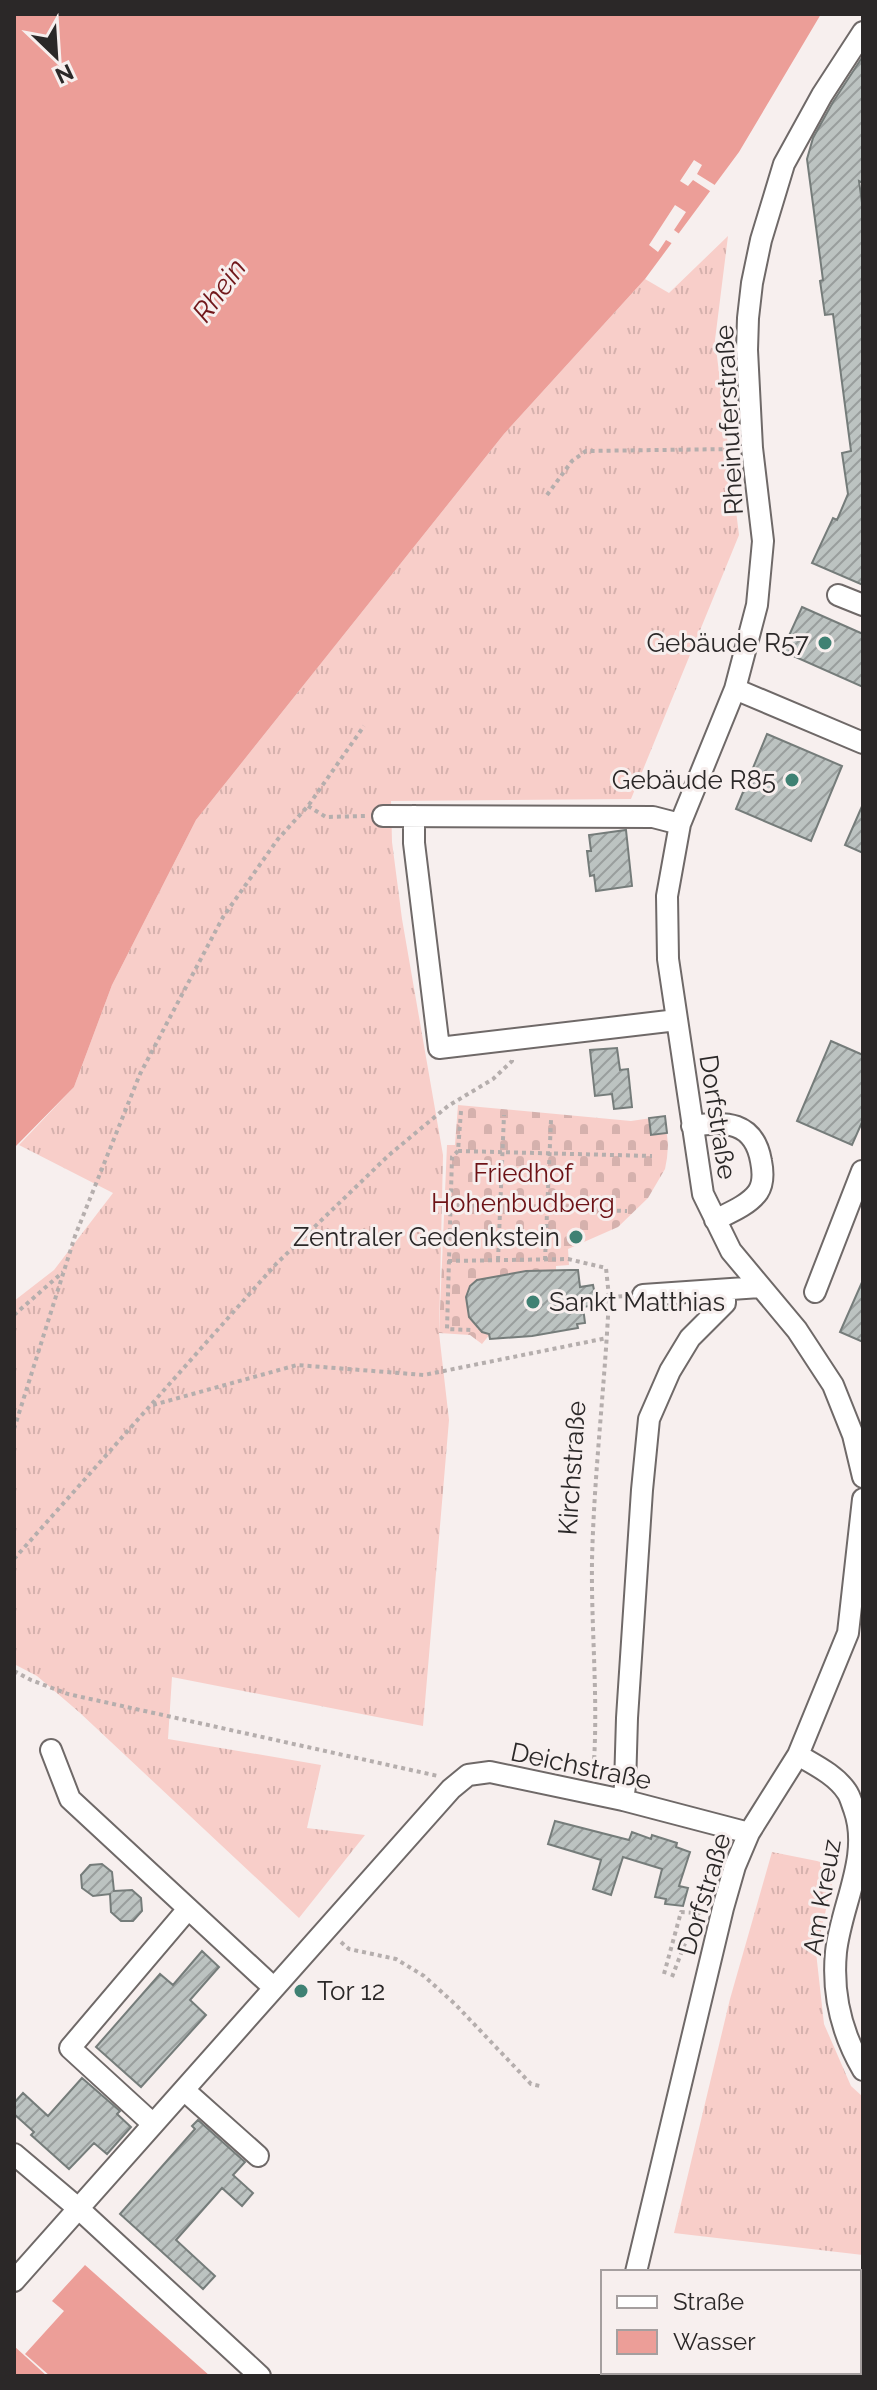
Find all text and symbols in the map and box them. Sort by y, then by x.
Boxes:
north arrow [16,16,96,96]
text: N [51,59,78,89]
water label: Rhein [186,252,253,328]
street label: Rheinuferstraße [709,324,749,516]
place label: Gebäude R57 [646,628,809,658]
marker: Gebäude R57 [816,634,834,652]
place label: Gebäude R85 [612,765,776,795]
marker: Gebäude R85 [783,771,801,789]
street label: Dorfstraße [693,1052,743,1182]
park label: Friedhof Hohenbudberg [431,1158,615,1218]
place label: Zentraler Gedenkstein [293,1222,560,1252]
marker: Zentraler Gedenkstein [567,1228,585,1246]
place label: Sankt Matthias [549,1287,725,1317]
marker: Sankt Matthias [524,1293,542,1311]
street label: Kirchstraße [552,1400,592,1536]
street label: Deichstraße [508,1736,654,1796]
street label: Dorfstraße [671,1829,737,1959]
street label: Am Kreuz [797,1837,847,1957]
place label: Tor 12 [317,1976,385,2006]
marker: Tor 12 [292,1982,310,2000]
legend [601,2270,861,2374]
text: Straße [673,2287,744,2316]
text: Wasser [673,2327,756,2356]

